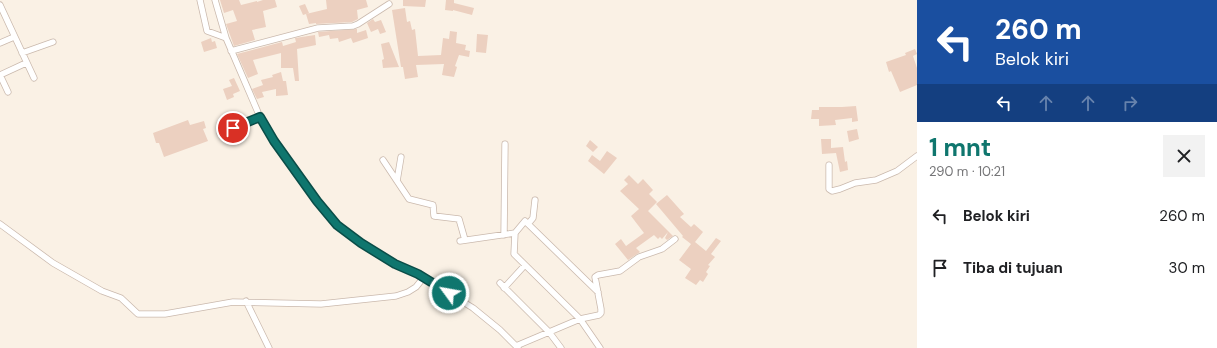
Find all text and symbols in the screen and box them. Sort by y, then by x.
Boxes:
text: 260 m [995,11,1082,48]
icon: left [929,16,981,68]
text: Belok kiri [995,47,1069,71]
icon: left [993,92,1015,114]
icon: ahead [1035,92,1057,114]
icon: ahead [1077,92,1099,114]
icon: right [1119,92,1141,114]
pin [216,111,250,145]
icon: arrive [222,117,244,139]
text: 1 mnt [929,132,991,163]
button: close [1163,135,1205,177]
text: 290 m · 10:21 [929,163,1005,180]
icon: left [929,205,951,227]
text: Belok kiri [963,206,1030,226]
text: 260 m [1159,206,1205,226]
icon: arrive [929,257,951,279]
text: Tiba di tujuan [963,258,1063,278]
text: 30 m [1169,258,1205,278]
position arrow [428,272,470,314]

